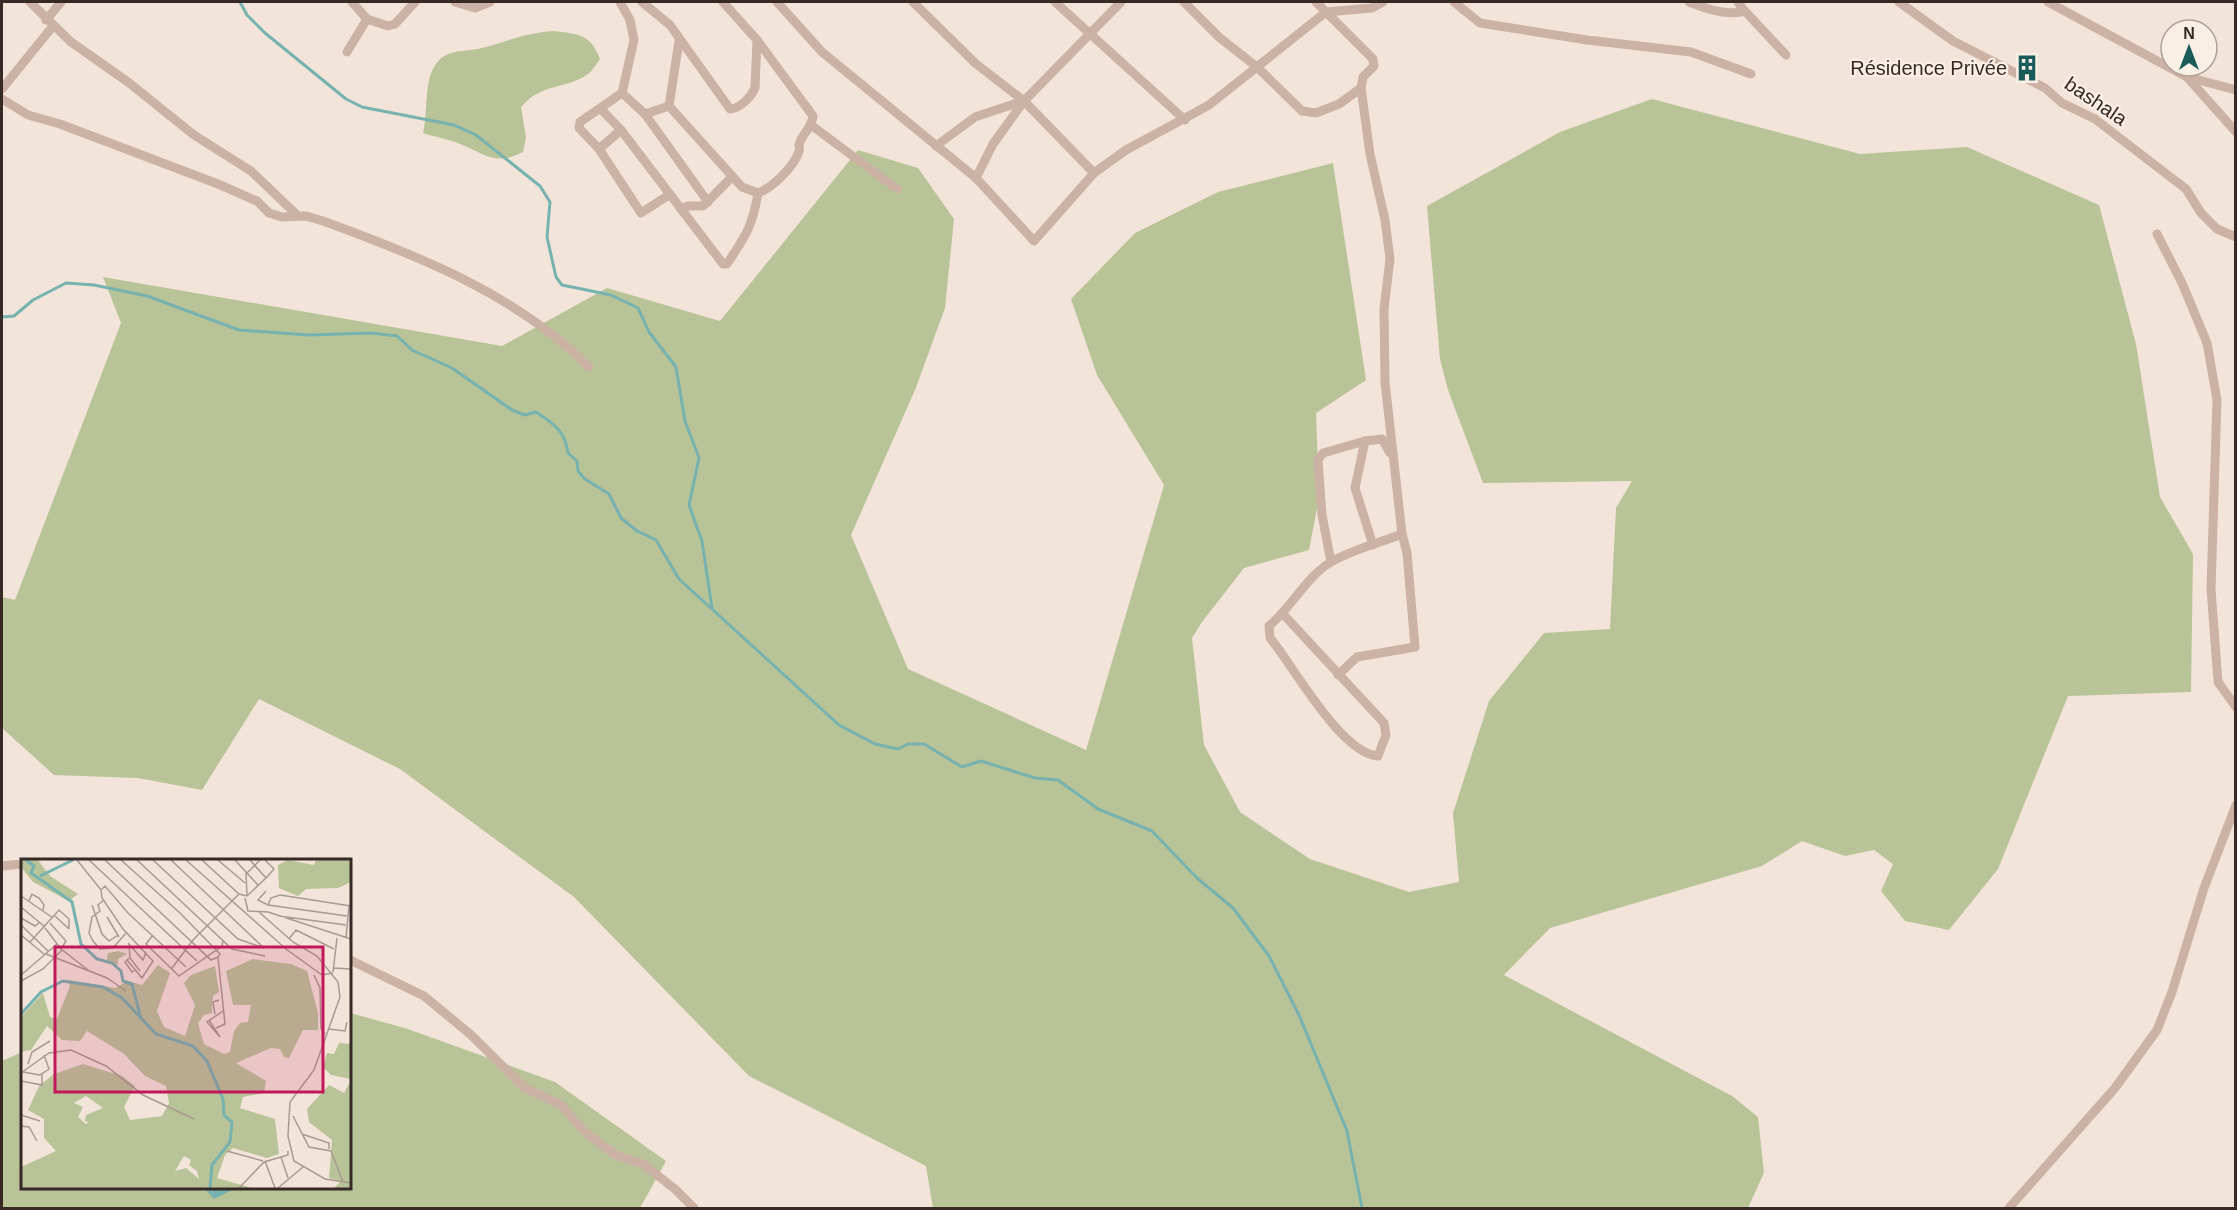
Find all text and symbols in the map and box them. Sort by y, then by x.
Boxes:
north arrow [2159,18,2219,78]
text: N [2183,25,2195,42]
building icon: Résidence Privée [2012,53,2042,83]
place label: Résidence Privée [1850,57,2007,79]
street label: bashala [2061,72,2132,130]
inset map [21,859,351,1189]

